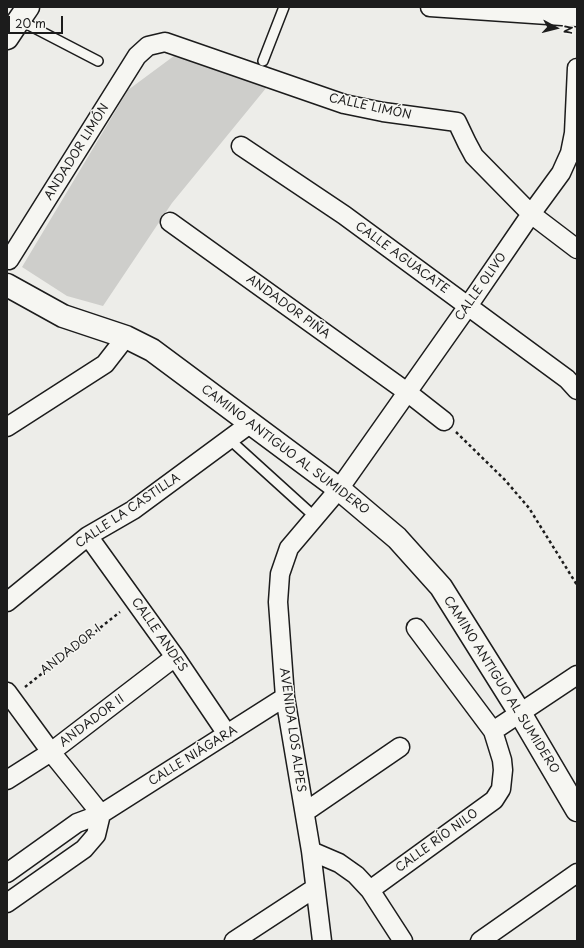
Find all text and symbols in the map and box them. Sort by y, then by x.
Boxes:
scale bar [10,8,65,34]
north arrow [536,8,576,48]
text: 20 m [15,14,46,32]
text: N [559,24,577,35]
street label: CALLE LIMÓN [327,91,413,123]
street label: ANDADOR LIMÓN [42,101,112,203]
street label: CALLE AGUACATE [352,219,452,297]
street label: CALLE OLIVO [452,250,510,324]
street label: ANDADOR PIÑA [243,272,333,342]
street label: CAMINO ANTIGUO AL SUMIDERO [198,382,372,518]
street label: CALLE LA CASTILLA [73,471,183,551]
street label: CAMINO ANTIGUO AL SUMIDERO [440,594,562,776]
street label: CALLE ANDES [128,595,190,675]
street label: ANDADOR I [38,622,104,678]
street label: AVENIDA LOS ALPES [276,667,308,793]
street label: ANDADOR II [57,692,127,750]
street label: CALLE NIÁGARA [146,723,240,789]
street label: CALLE RÍO NILO [393,806,481,876]

